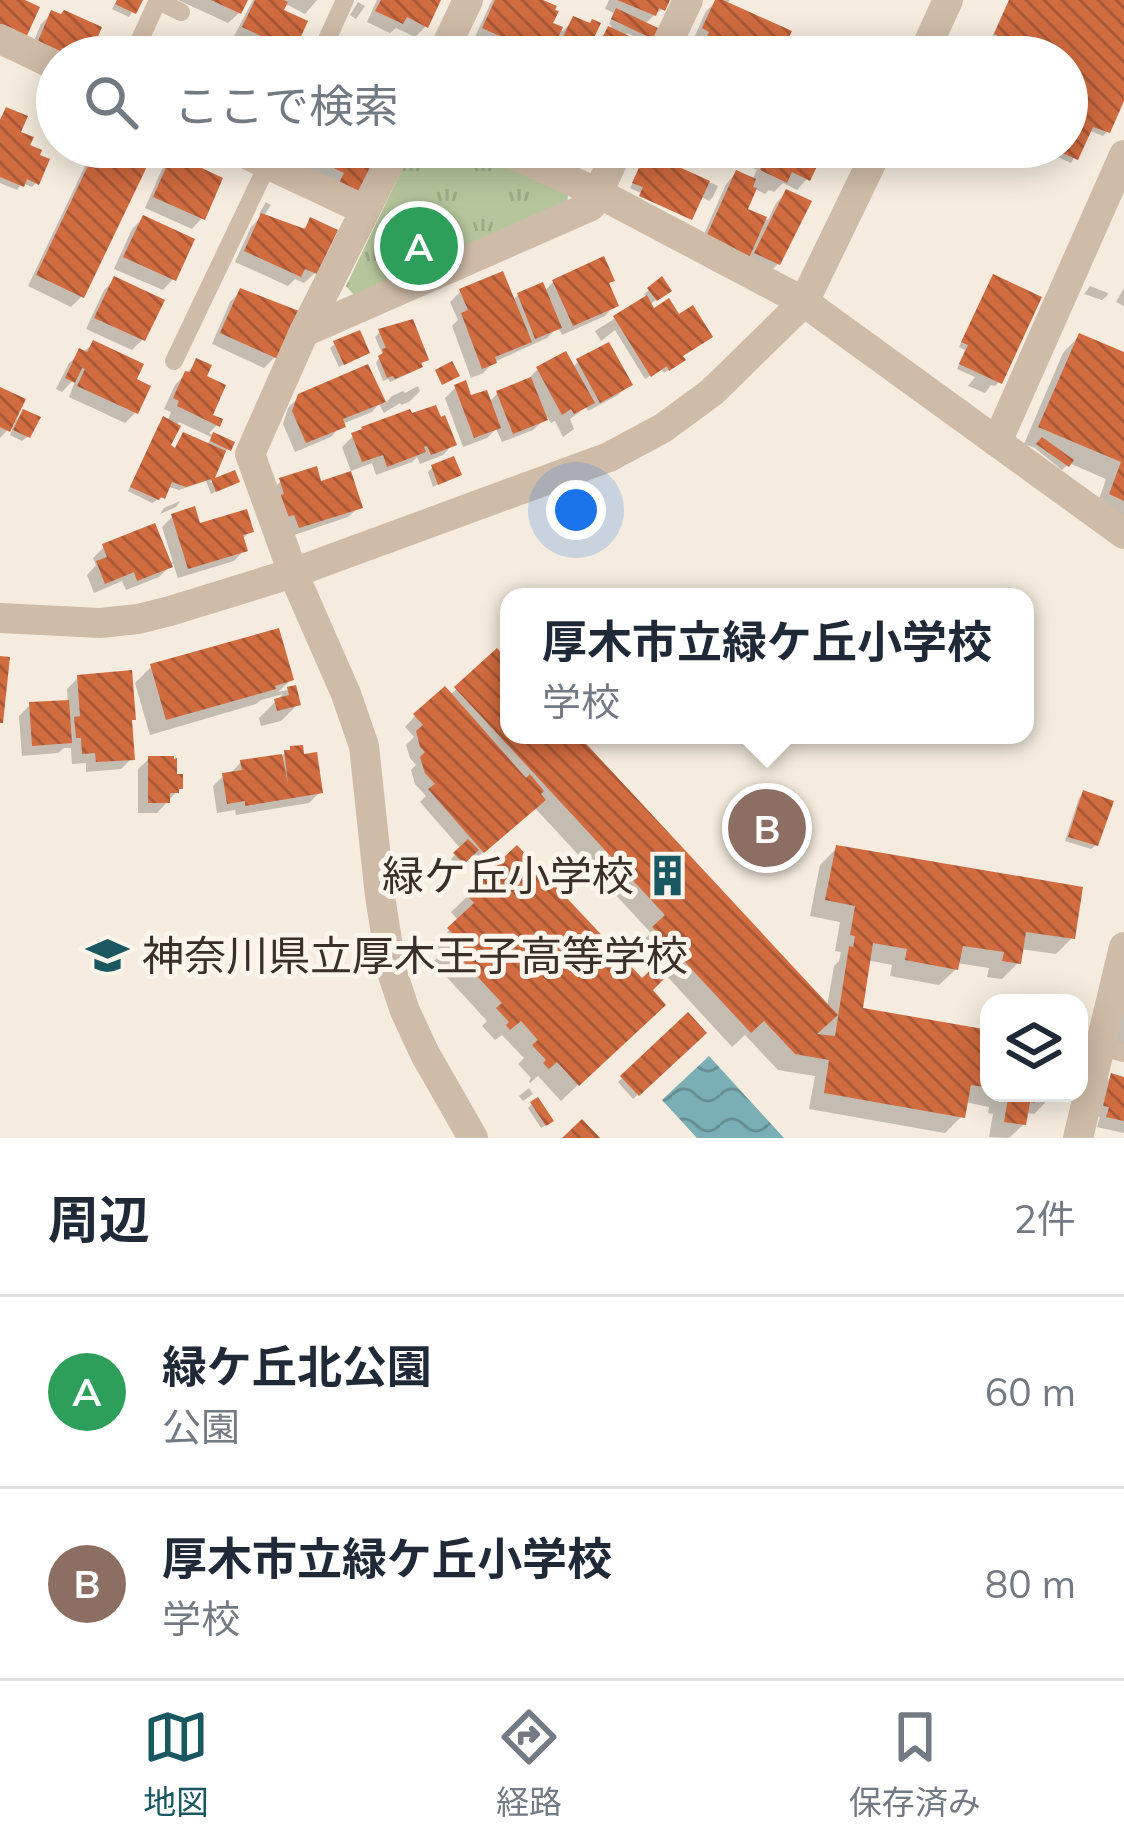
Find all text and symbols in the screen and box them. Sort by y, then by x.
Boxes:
search box [36,36,1088,168]
icon: search [78,69,144,135]
text: ここで検索 [174,77,399,133]
pin: A [380,201,458,291]
your location [546,480,606,540]
popup [500,588,1034,744]
text: 厚木市立緑ケ丘小学校 [542,613,992,669]
text: 学校 [542,677,620,726]
pin: B [728,783,806,873]
place label: 緑ケ丘小学校 [382,849,634,902]
building icon: 緑ケ丘小学校 [645,852,691,898]
place label: 神奈川県立厚木王子高等学校 [142,929,688,982]
school or university icon: 神奈川県立厚木王子高等学校 [85,932,131,978]
map controls [980,994,1088,1102]
button: layers [980,994,1088,1102]
text: 周辺 [48,1187,150,1251]
text: 2件 [1014,1194,1076,1243]
text: 緑ケ丘北公園 [162,1338,432,1394]
text: A [72,1367,102,1416]
text: 60 m [985,1367,1076,1416]
text: 公園 [162,1402,240,1451]
text: 厚木市立緑ケ丘小学校 [162,1530,612,1586]
text: B [74,1559,100,1608]
text: 80 m [985,1559,1076,1608]
text: 学校 [162,1594,240,1643]
tab: 地図 [143,1704,209,1824]
tab: 経路 [496,1704,562,1824]
tab: 保存済み [849,1704,981,1824]

